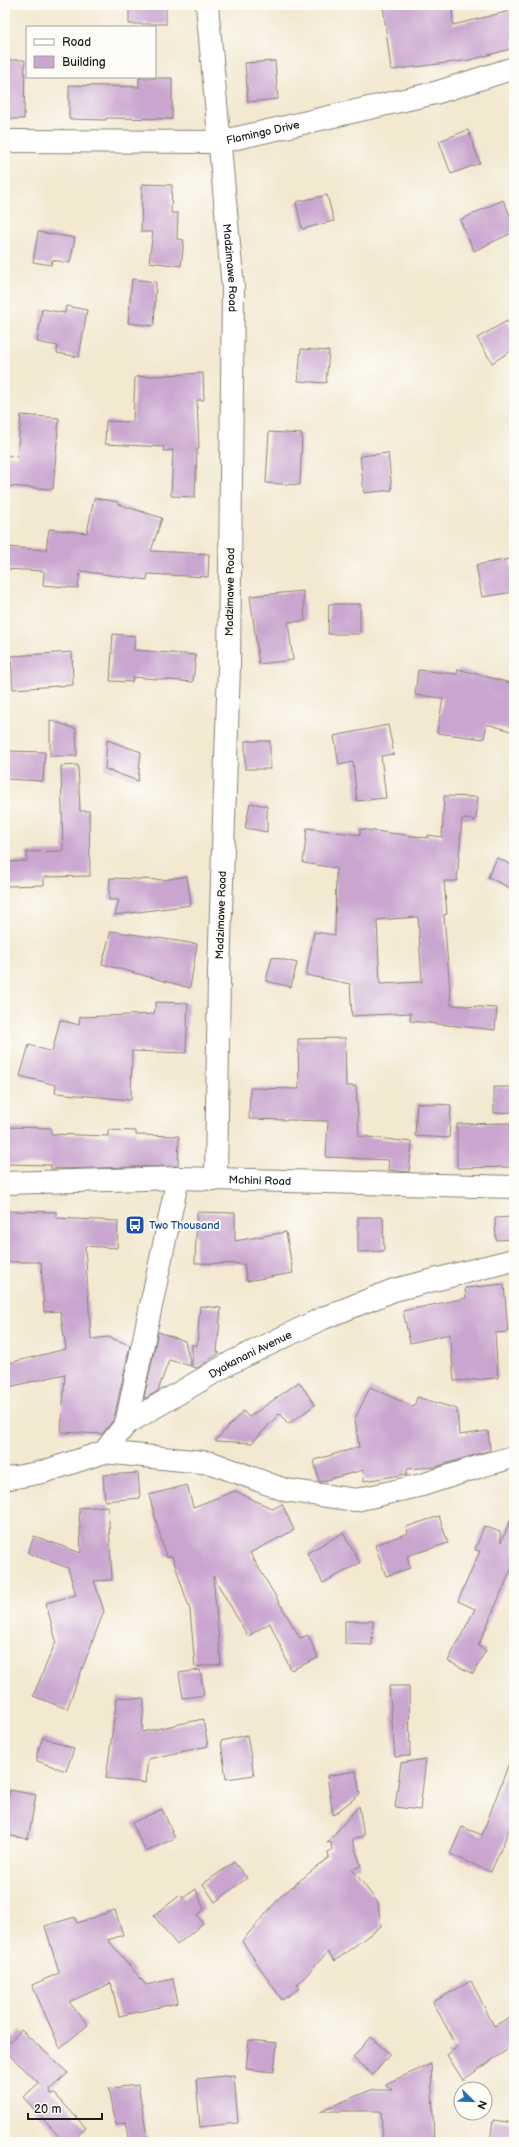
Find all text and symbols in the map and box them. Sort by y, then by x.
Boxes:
legend [26,26,156,78]
text: Road [62,35,91,50]
text: Building [62,55,106,70]
street label: Flamingo Drive [225,117,301,147]
street label: Madzimawe Road [221,223,240,312]
street label: Madzimawe Road [223,548,237,636]
street label: Madzimawe Road [213,871,229,959]
street label: Mchini Road [229,1173,291,1188]
bus stop icon: Two Thousand [124,1214,146,1236]
place label: Two Thousand [149,1219,220,1232]
street label: Dyakanani Avenue [206,1327,294,1381]
north arrow [453,2081,493,2121]
scale bar [28,2095,102,2121]
text: N [474,2098,489,2111]
text: 20 m [34,2102,61,2117]

